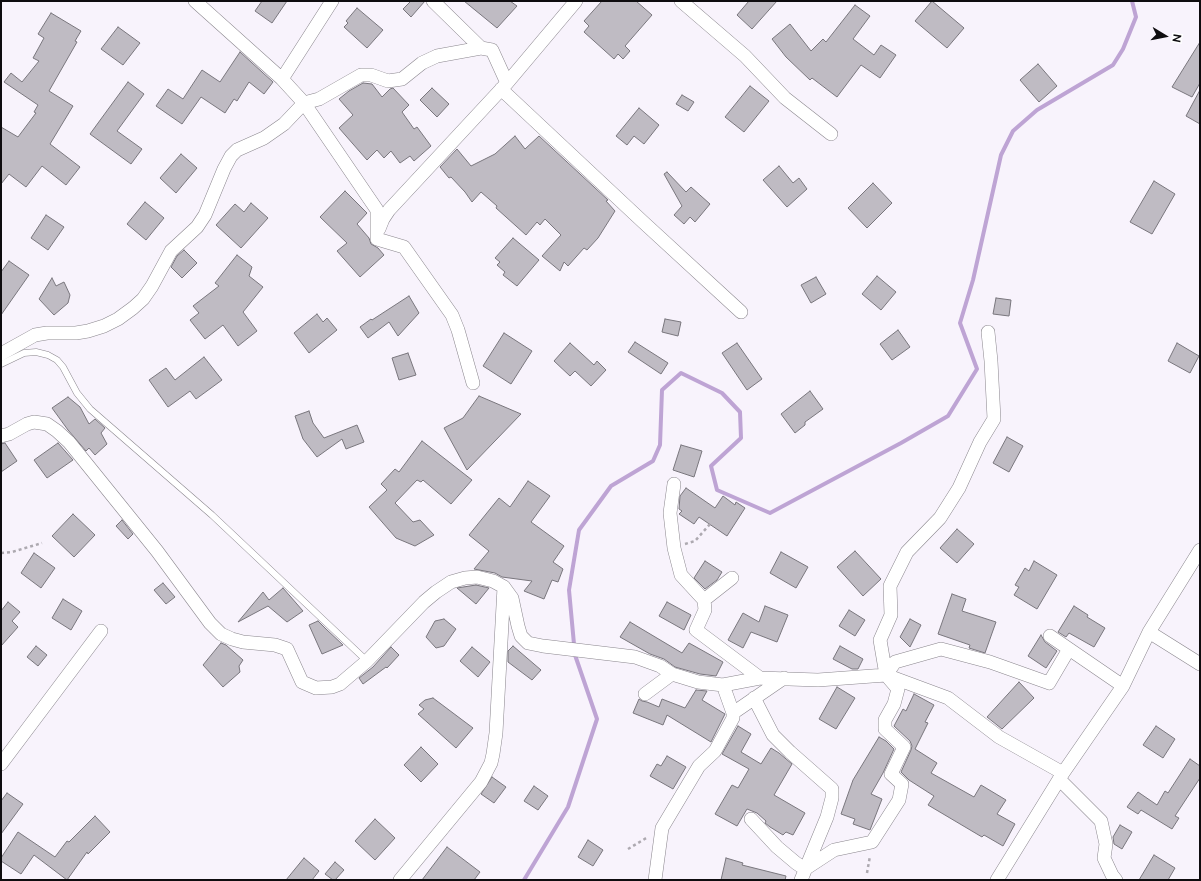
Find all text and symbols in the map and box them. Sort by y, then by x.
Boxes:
north arrow [1145,16,1185,56]
text: N [1170,33,1183,43]

